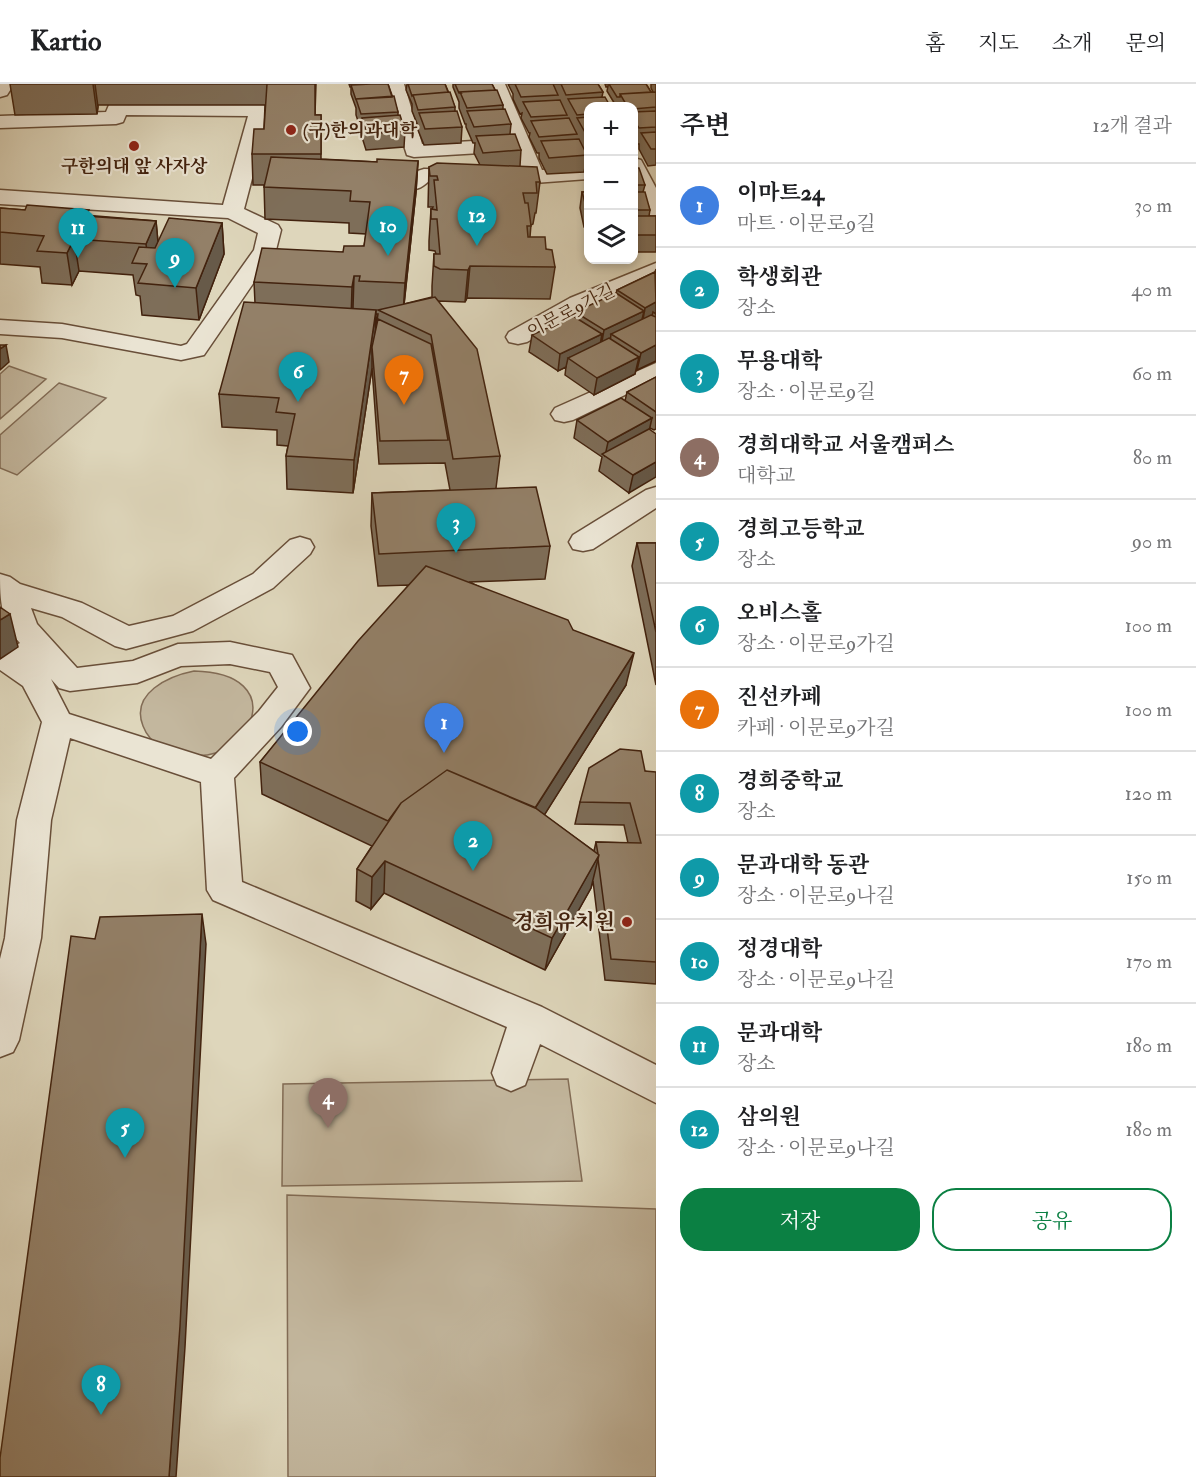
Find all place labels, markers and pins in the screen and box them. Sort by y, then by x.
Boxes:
place label: (구)한의과대학 [303,119,418,142]
marker: (구)한의과대학 [284,123,298,137]
marker: 구한의대 앞 사자상 [127,139,141,153]
place label: 구한의대 앞 사자상 [61,155,208,178]
pin: 12 [458,196,496,246]
pin: 10 [368,206,408,256]
pin: 11 [58,208,98,258]
pin: 9 [156,238,195,288]
pin: 6 [278,352,318,402]
pin: 7 [384,356,424,405]
pin: 3 [436,504,476,553]
pin: 1 [424,704,464,753]
pin: 2 [454,822,492,871]
place label: 경희유치원 [514,909,615,936]
marker: 경희유치원 [620,915,634,929]
pin: 4 [308,1078,348,1128]
pin: 5 [106,1108,144,1158]
pin: 8 [82,1366,120,1415]

